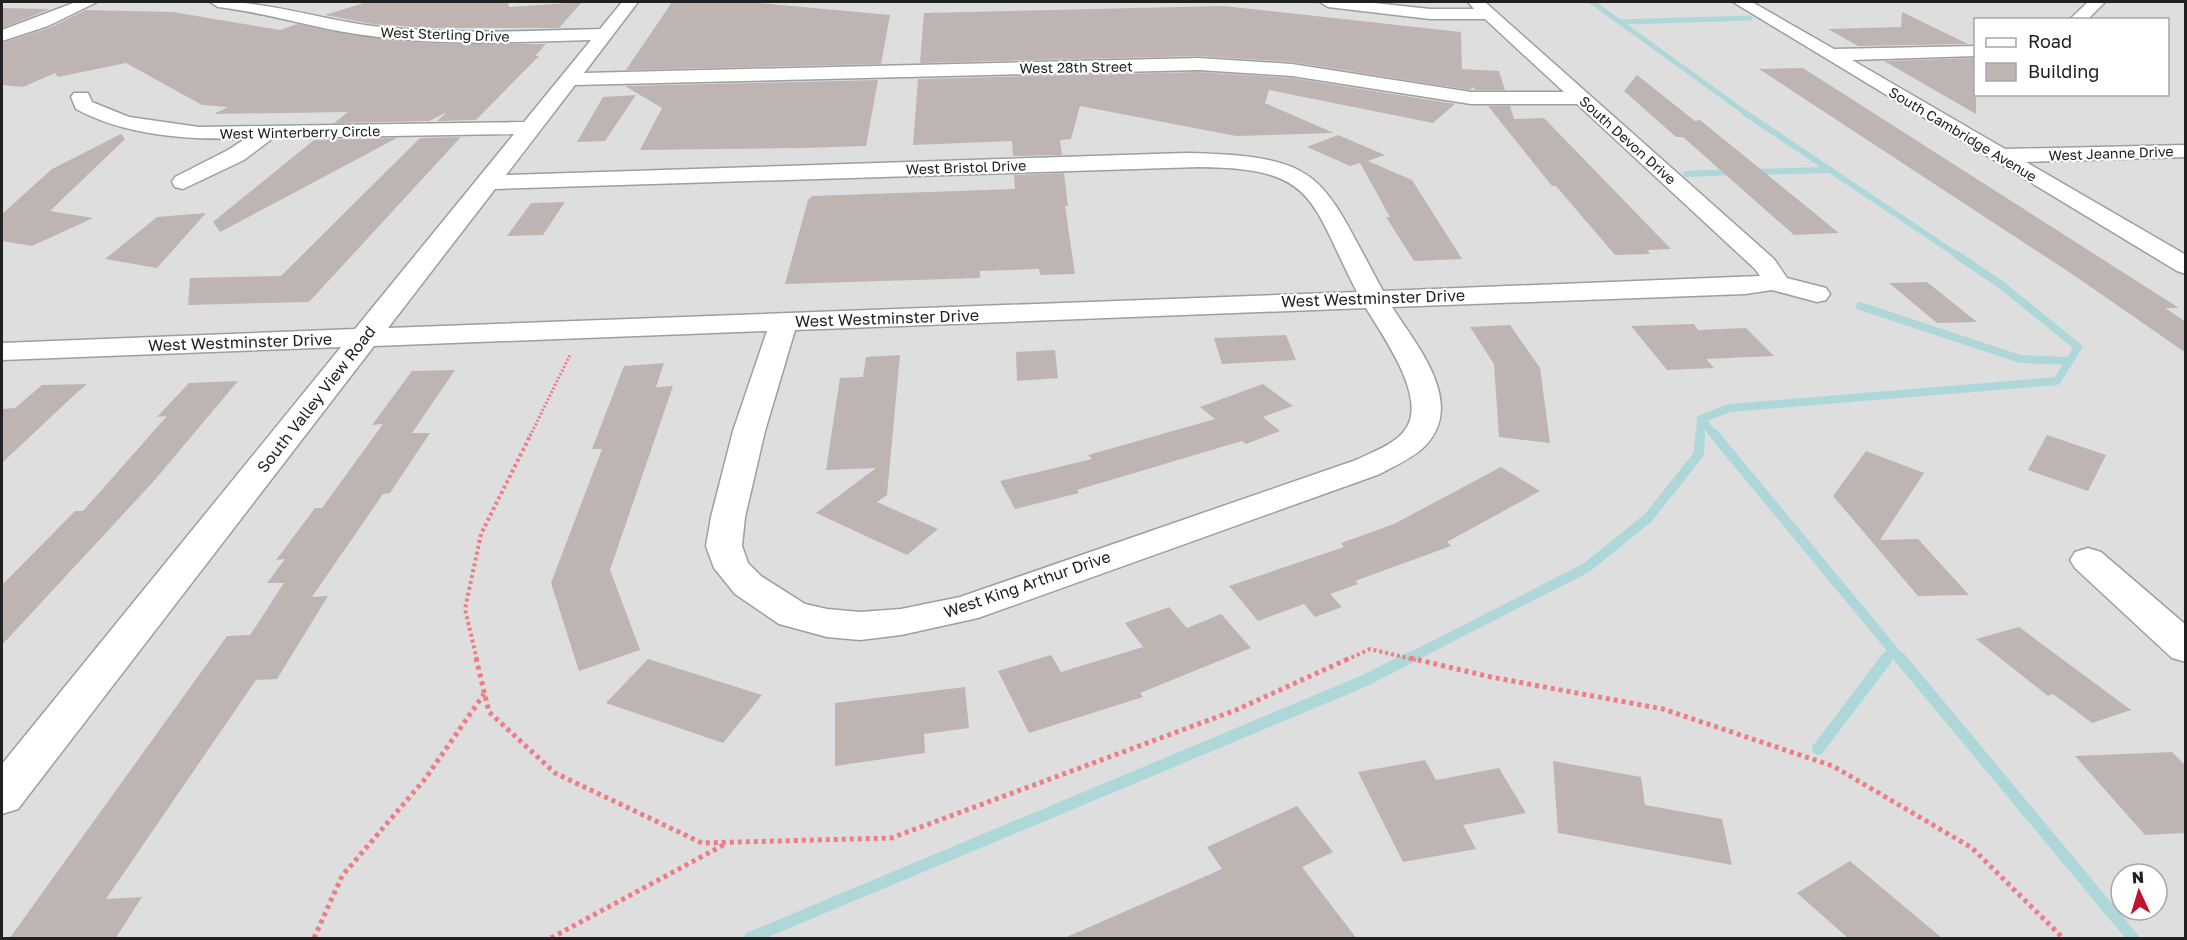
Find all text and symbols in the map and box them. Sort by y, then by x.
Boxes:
legend [1974,18,2169,96]
street label: West Sterling Drive [380,23,510,45]
text: Road [2028,30,2072,52]
street label: West 28th Street [1019,58,1133,76]
text: Building [2028,60,2099,82]
street label: South Cambridge Avenue [1886,83,2040,185]
street label: South Devon Drive [1576,92,1680,188]
street label: West Winterberry Circle [220,122,380,142]
street label: West Jeanne Drive [2048,142,2174,164]
street label: West Bristol Drive [906,156,1026,178]
street label: West Westminster Drive [1281,285,1465,311]
street label: West Westminster Drive [795,305,979,331]
street label: South Valley View Road [252,322,380,476]
street label: West Westminster Drive [148,329,332,355]
street label: West King Arthur Drive [941,546,1113,622]
north arrow [2109,862,2169,922]
text: N [2131,867,2145,887]

